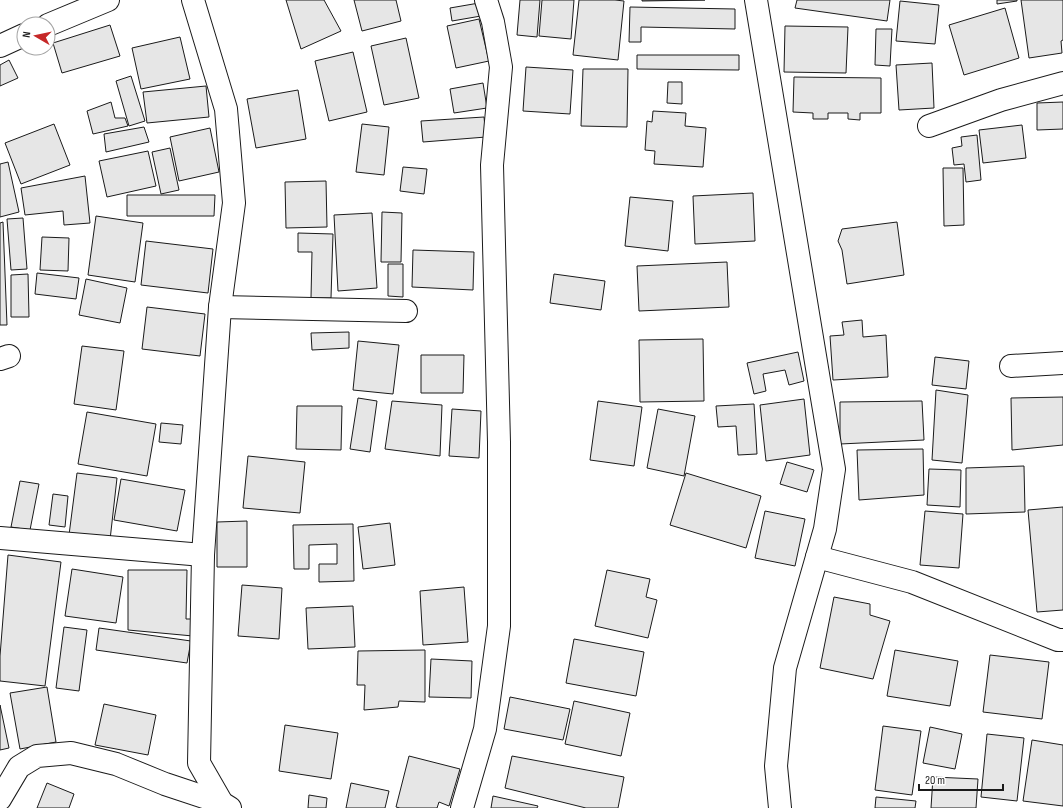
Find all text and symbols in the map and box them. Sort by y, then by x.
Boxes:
north arrow [16,16,56,56]
text: N [20,30,34,38]
scale bar [919,766,1003,792]
text: 20 m [925,773,945,788]

